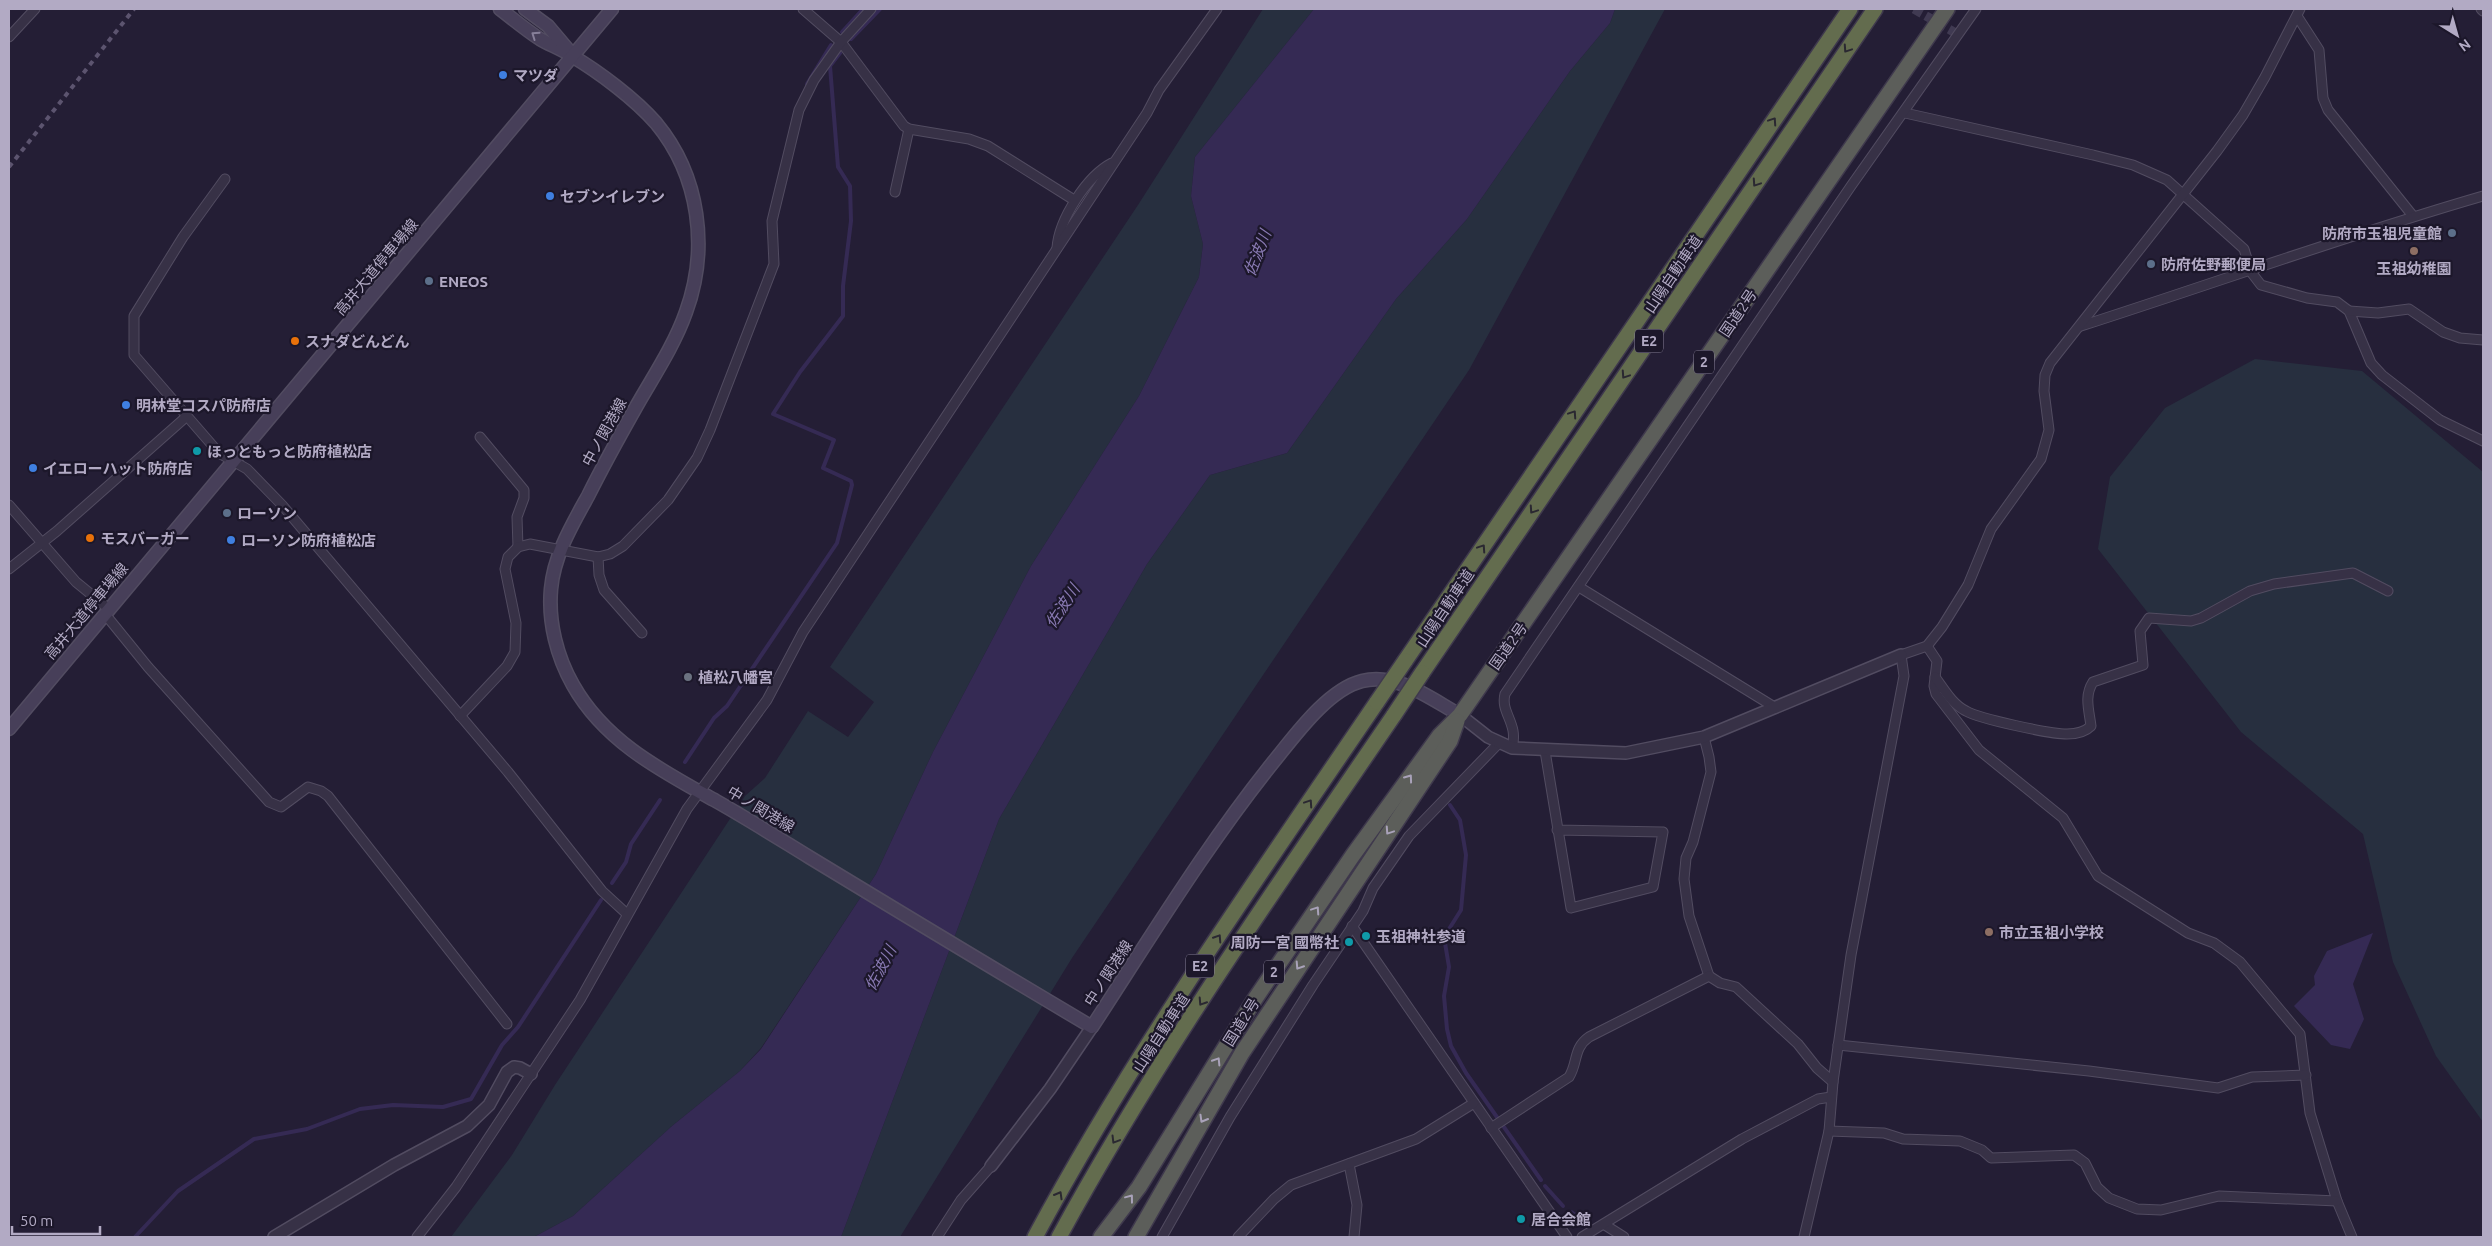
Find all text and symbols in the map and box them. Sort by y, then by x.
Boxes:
north arrow [2432,10,2482,60]
one-way arrow [531,32,541,41]
text: N [2456,36,2474,55]
one-way arrow [1844,43,1853,53]
place label: マツダ [513,67,558,84]
marker: マツダ [497,69,509,81]
one-way arrow [1767,117,1776,127]
one-way arrow [1753,178,1762,187]
place label: セブンイレブン [560,188,665,205]
marker: セブンイレブン [544,190,556,202]
street label: 高井大道停車場線 [331,216,421,318]
place label: 防府市玉祖児童館 [2322,225,2442,242]
water label: 佐波川 [1240,226,1275,279]
marker: 防府市玉祖児童館 [2446,227,2458,239]
street label: 山陽自動車道 [1641,232,1705,316]
marker: 玉祖幼稚園 [2408,245,2420,257]
place label: 防府佐野郵便局 [2161,256,2266,273]
marker: 防府佐野郵便局 [2145,258,2157,270]
place label: 玉祖幼稚園 [2376,260,2452,277]
place label: ENEOS [439,273,488,290]
marker: ENEOS [423,275,435,287]
street label: 国道2号 [1716,286,1760,340]
road number: E2 [1635,330,1663,352]
place label: スナダどんどん [305,333,410,350]
marker: スナダどんどん [289,335,301,347]
road number: 2 [1694,351,1714,374]
one-way arrow [1622,370,1631,379]
street label: 中ノ関港線 [578,395,630,469]
place label: 明林堂コスパ防府店 [136,397,271,414]
marker: 明林堂コスパ防府店 [120,399,132,411]
one-way arrow [1567,410,1576,420]
place label: ほっともっと防府植松店 [207,443,372,460]
marker: ほっともっと防府植松店 [191,445,203,457]
place label: イエローハット防府店 [43,460,193,477]
marker: イエローハット防府店 [27,462,39,474]
place label: ローソン [237,505,297,522]
one-way arrow [1530,505,1540,514]
marker: ローソン [221,507,233,519]
place label: モスバーガー [100,530,190,547]
marker: モスバーガー [84,532,96,544]
place label: ローソン防府植松店 [241,532,376,549]
marker: ローソン防府植松店 [225,534,237,546]
one-way arrow [1476,545,1485,554]
street label: 高井大道停車場線 [41,560,131,662]
street label: 山陽自動車道 [1413,566,1477,650]
water label: 佐波川 [1041,579,1084,631]
street label: 国道2号 [1486,619,1530,673]
place label: 植松八幡宮 [698,669,773,686]
marker: 植松八幡宮 [682,671,694,683]
one-way arrow [1403,774,1413,783]
street label: 中ノ関港線 [724,782,798,836]
one-way arrow [1302,799,1312,808]
one-way arrow [1386,825,1395,835]
one-way arrow [1310,907,1319,916]
place label: 市立玉祖小学校 [1999,924,2104,941]
marker: 市立玉祖小学校 [1983,926,1995,938]
place label: 玉祖神社参道 [1376,928,1466,945]
marker: 玉祖神社参道 [1360,930,1372,942]
one-way arrow [1212,934,1221,943]
place label: 周防一宮 國幣社 [1230,934,1339,951]
marker: 周防一宮 國幣社 [1343,936,1355,948]
street label: 中ノ関港線 [1080,937,1136,1009]
water label: 佐波川 [861,941,900,993]
road number: E2 [1186,954,1214,978]
road number: 2 [1264,960,1284,984]
one-way arrow [1295,961,1305,970]
street label: 山陽自動車道 [1129,991,1193,1075]
street label: 国道2号 [1220,995,1262,1049]
one-way arrow [1198,997,1208,1006]
one-way arrow [1211,1057,1220,1066]
one-way arrow [1200,1113,1210,1122]
one-way arrow [1112,1134,1122,1143]
one-way arrow [1053,1191,1063,1200]
one-way arrow [1125,1195,1133,1204]
scale bar [12,1204,100,1236]
place label: 居合会館 [1531,1211,1591,1228]
text: 50 m [20,1212,53,1229]
marker: 居合会館 [1515,1213,1527,1225]

